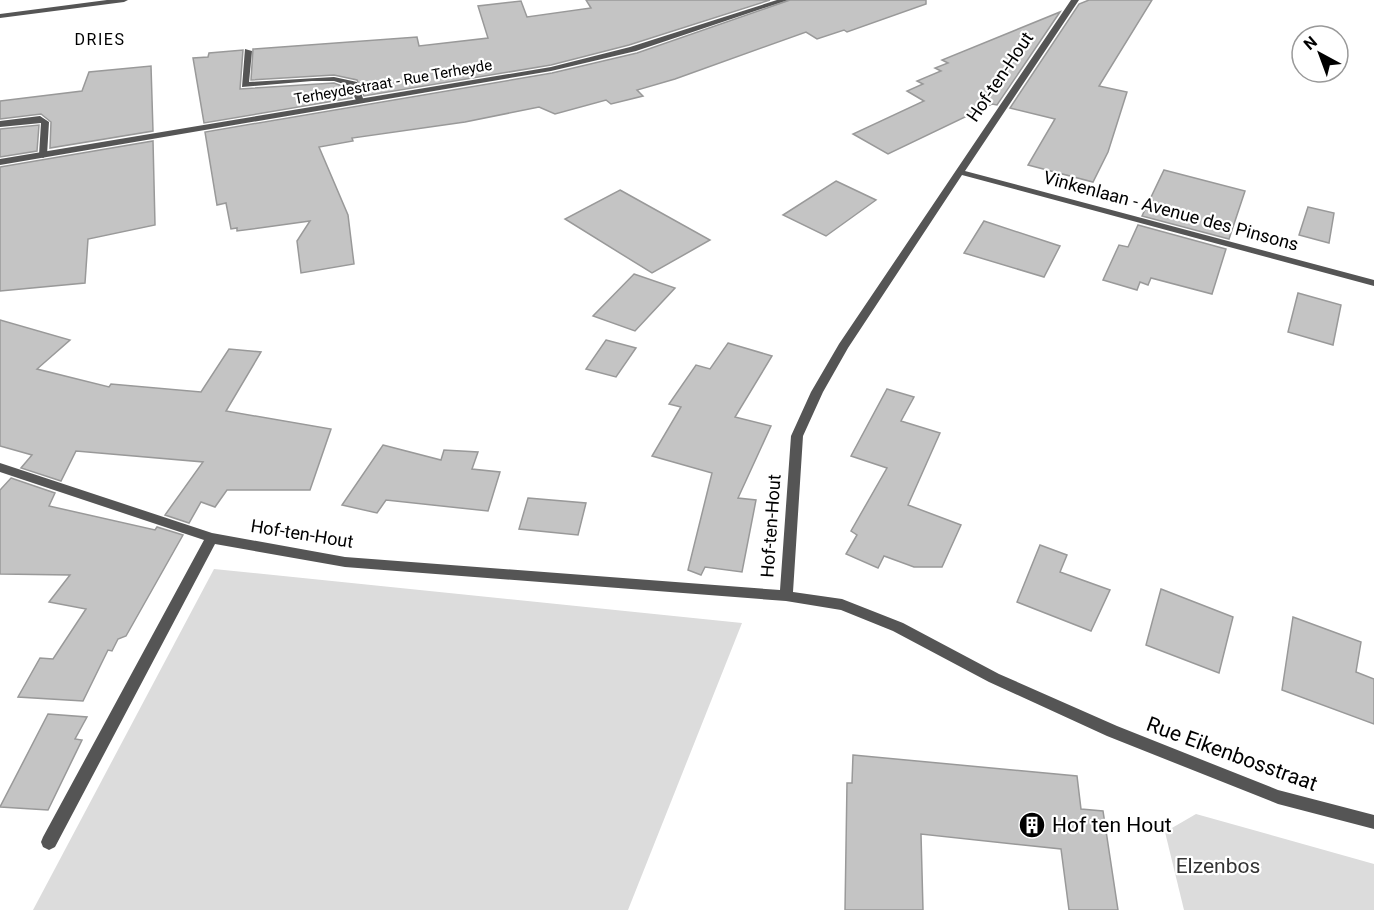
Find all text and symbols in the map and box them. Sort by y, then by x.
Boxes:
north arrow [1290,24,1350,84]
street label: Hof-ten-Hout [962,28,1037,126]
district label: DRIES [75,30,125,49]
text: N [1300,32,1321,54]
street label: Terheydestraat - Rue Terheyde [293,56,493,108]
street label: Vinkenlaan - Avenue des Pinsons [1041,166,1301,255]
street label: Hof-ten-Hout [756,473,785,578]
street label: Hof-ten-Hout [249,515,355,552]
street label: Rue Eikenbosstraat [1143,712,1321,796]
building icon: Hof ten Hout [1017,810,1047,840]
place label: Hof ten Hout [1052,813,1172,837]
park label: Elzenbos [1176,854,1260,878]

